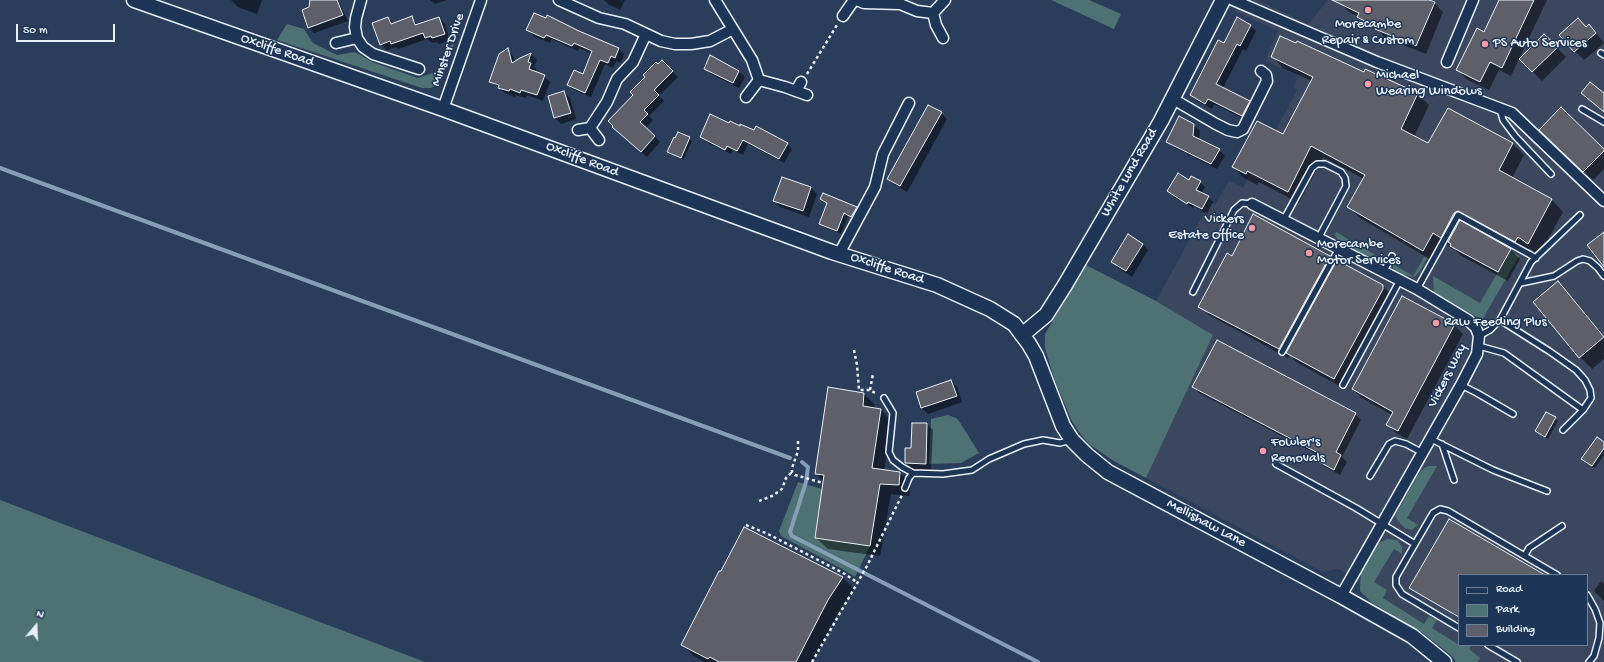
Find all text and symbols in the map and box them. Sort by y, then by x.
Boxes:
marker: Morecambe Repair & Custom [1363,5,1373,15]
street label: Minster Drive [429,11,469,89]
scale bar [18,16,117,42]
place label: Morecambe Repair & Custom [1322,17,1414,50]
text: 50 m [23,24,48,38]
street label: Oxcliffe Road [238,31,316,71]
place label: PS Auto Services [1493,36,1587,52]
marker: PS Auto Services [1480,39,1490,49]
place label: Michael Wearing Windows [1376,68,1482,100]
marker: Michael Wearing Windows [1363,79,1373,89]
street label: White Lund Road [1098,126,1162,220]
street label: Oxcliffe Road [543,138,621,182]
place label: Vickers Estate Office [1168,212,1244,244]
marker: Vickers Estate Office [1247,223,1257,233]
place label: Morecambe Motor Services [1317,237,1400,270]
marker: Morecambe Motor Services [1304,248,1314,258]
street label: Oxcliffe Road [848,249,926,289]
place label: Raw Feeding Plus [1444,315,1547,331]
marker: Raw Feeding Plus [1431,318,1441,328]
street label: Vickers Way [1425,341,1471,411]
place label: Fowler's Removals [1271,435,1325,468]
marker: Fowler's Removals [1258,446,1268,456]
street label: Mellishaw Lane [1163,496,1249,552]
legend [1458,574,1588,646]
text: Road [1496,583,1522,597]
text: Park [1496,603,1519,617]
north arrow [16,606,56,646]
text: N [35,608,45,621]
text: Building [1496,623,1535,637]

